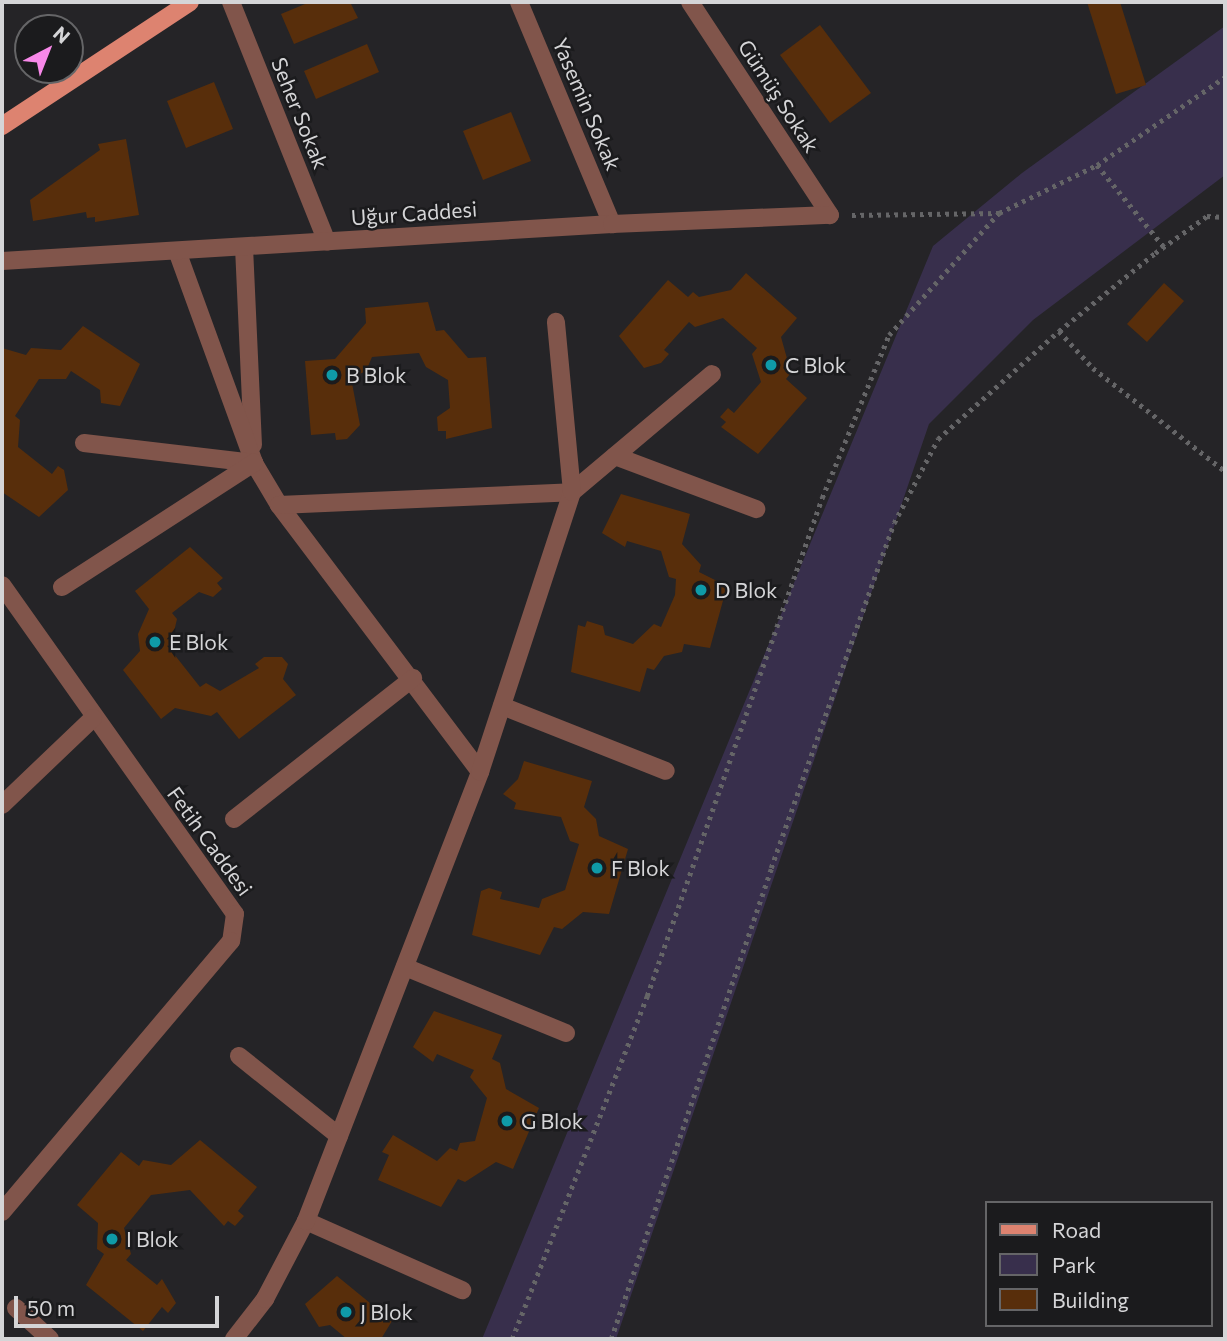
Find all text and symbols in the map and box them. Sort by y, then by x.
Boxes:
north arrow [14,14,84,84]
text: N [49,21,75,48]
street label: Yasemin Sokak [548,34,626,174]
street label: Gümüş Sokak [733,35,825,157]
street label: Seher Sokak [266,54,334,172]
street label: Uğur Caddesi [350,196,478,230]
place label: C Blok [785,352,846,378]
marker: C Blok [763,357,779,373]
place label: B Blok [346,362,406,388]
marker: B Blok [324,367,340,383]
place label: D Blok [715,577,777,603]
marker: D Blok [693,582,709,598]
place label: E Blok [169,629,228,655]
marker: E Blok [147,634,163,650]
street label: Fetih Caddesi [162,782,258,900]
place label: F Blok [611,855,670,881]
marker: F Blok [589,860,605,876]
place label: G Blok [521,1108,583,1134]
marker: G Blok [499,1113,515,1129]
legend [986,1201,1213,1327]
text: Road [1052,1217,1101,1242]
place label: I Blok [126,1226,179,1252]
marker: I Blok [104,1231,120,1247]
text: Park [1052,1252,1096,1277]
scale bar [18,1282,222,1326]
text: Building [1052,1287,1129,1312]
text: 50 m [27,1295,75,1320]
place label: J Blok [360,1299,413,1325]
marker: J Blok [338,1304,354,1320]

